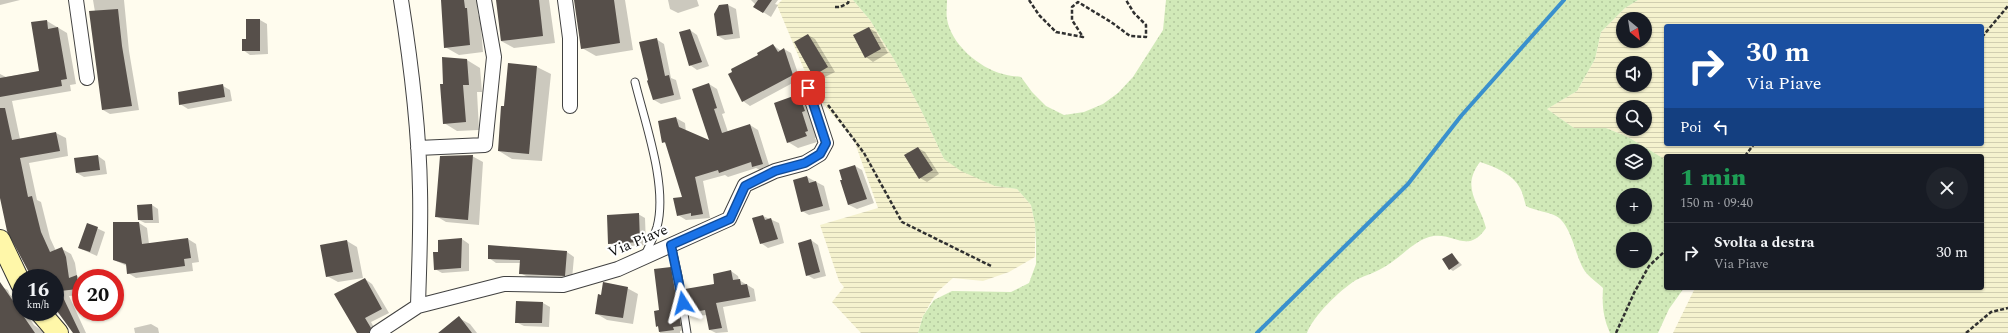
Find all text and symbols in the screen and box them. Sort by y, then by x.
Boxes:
north arrow [1616,12,1652,48]
map controls [1616,12,1652,268]
text: 30 m [1746,31,1810,74]
icon: right [1680,40,1732,92]
button: sound [1616,56,1652,92]
text: Via Piave [1746,70,1822,97]
pin [791,71,825,105]
icon: arrive [797,77,819,99]
button: search [1616,100,1652,136]
text: Poi [1680,116,1702,139]
icon: left [1710,116,1732,138]
button: layers [1616,144,1652,180]
text: 1 min [1680,160,1746,196]
button: close [1926,167,1968,209]
button: + [1616,188,1652,224]
text: 150 m · 09:40 [1680,193,1753,213]
street label: Via Piave [605,218,671,264]
text: Svolta a destra [1714,231,1815,254]
button: − [1616,232,1652,268]
text: 30 m [1936,241,1968,264]
icon: right [1680,242,1702,264]
text: Via Piave [1714,254,1769,274]
speed limit sign: 20 [72,269,124,321]
text: 16 [27,275,49,305]
position arrow [662,282,704,324]
text: km/h [27,297,49,313]

